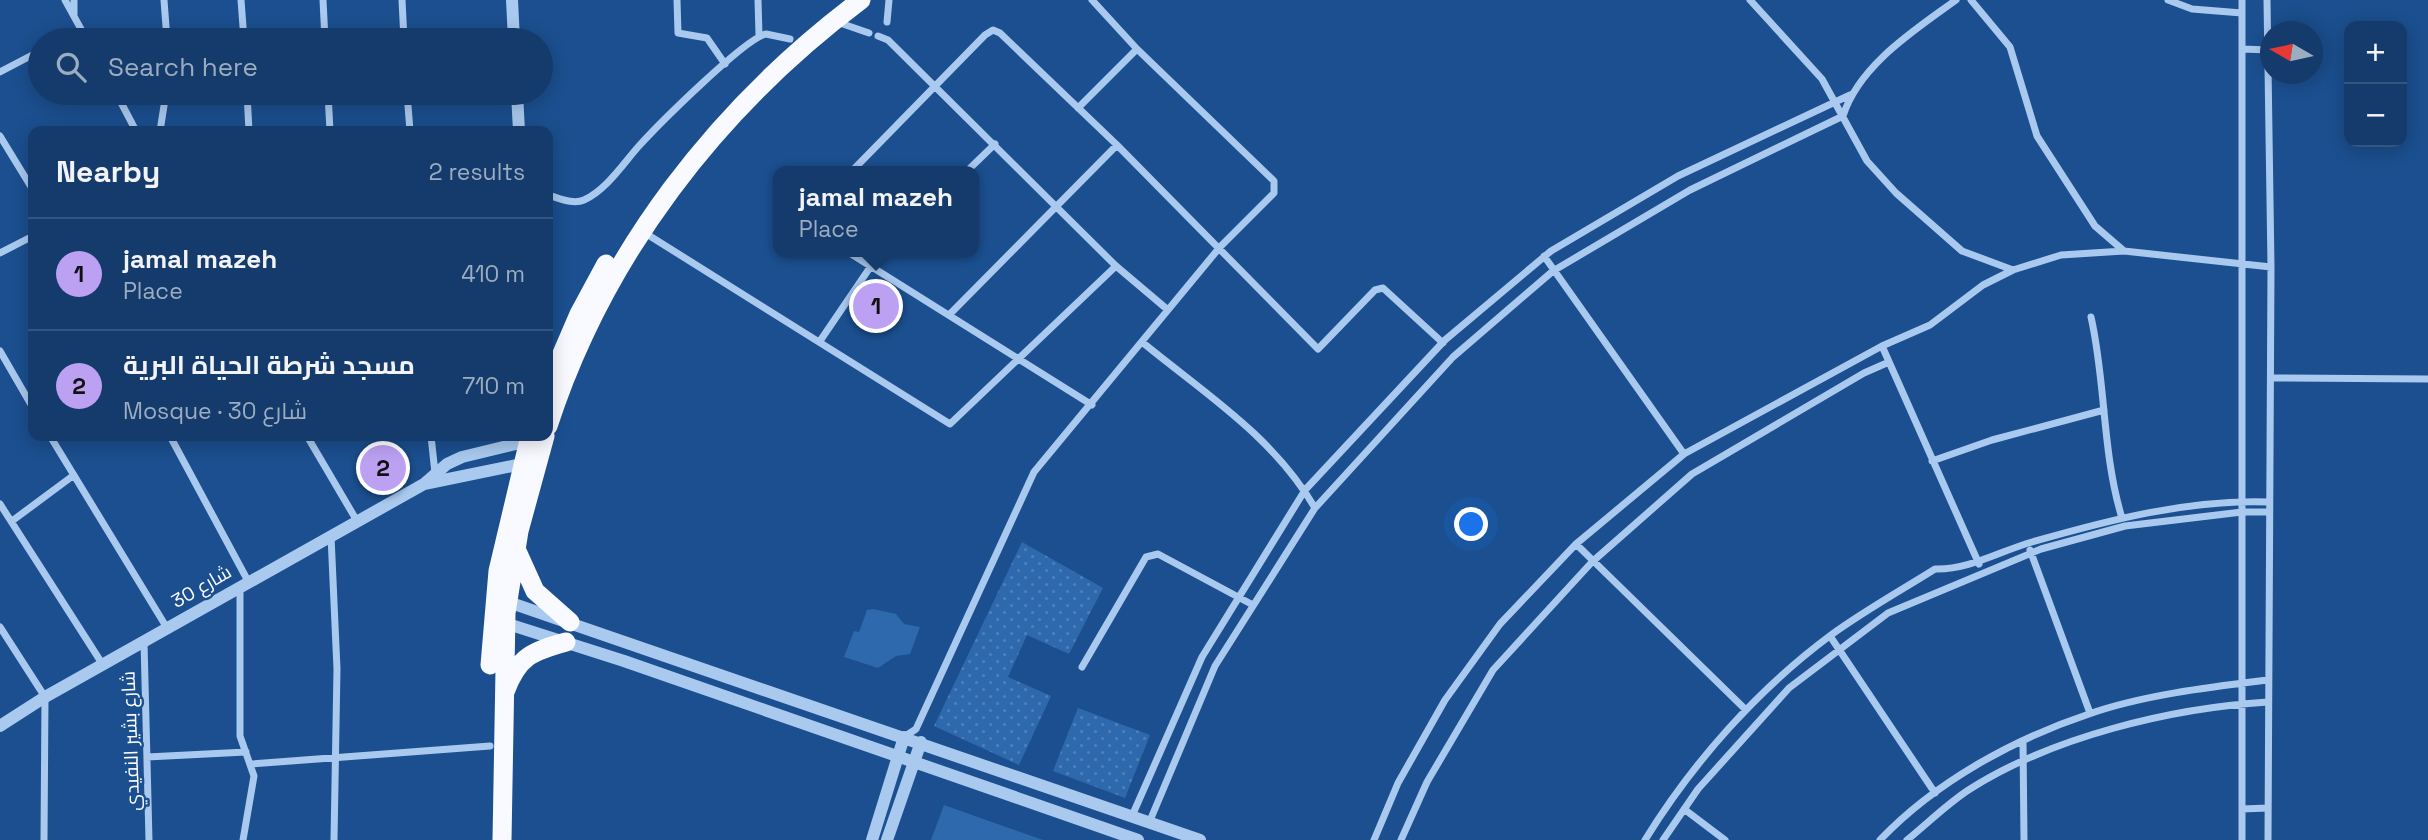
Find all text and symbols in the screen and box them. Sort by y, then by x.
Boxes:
north arrow [2260,21,2323,84]
map controls [2344,21,2407,147]
button: + [2344,21,2407,84]
search box [28,28,553,105]
icon: search [52,48,90,86]
text: Search here [108,50,258,84]
button: − [2344,84,2407,147]
text: Nearby [56,152,160,191]
text: 2 results [429,157,525,187]
popup [773,166,979,257]
text: jamal mazeh [799,180,953,214]
text: Place [799,214,859,244]
text: jamal mazeh [123,242,277,276]
text: 1 [74,259,84,289]
text: 410 m [461,259,525,289]
text: Place [123,276,183,306]
pin: 1 [853,280,899,332]
text: مسجد شرطة الحياة البرية [123,348,415,382]
text: 2 [72,371,86,401]
text: 710 m [462,371,525,401]
text: Mosque · شارع 30 [123,396,307,426]
pin: 2 [360,442,406,494]
your location [1454,507,1488,541]
street label: شارع 30 [167,559,236,614]
street label: شارع بشير النفيدي [116,670,147,811]

